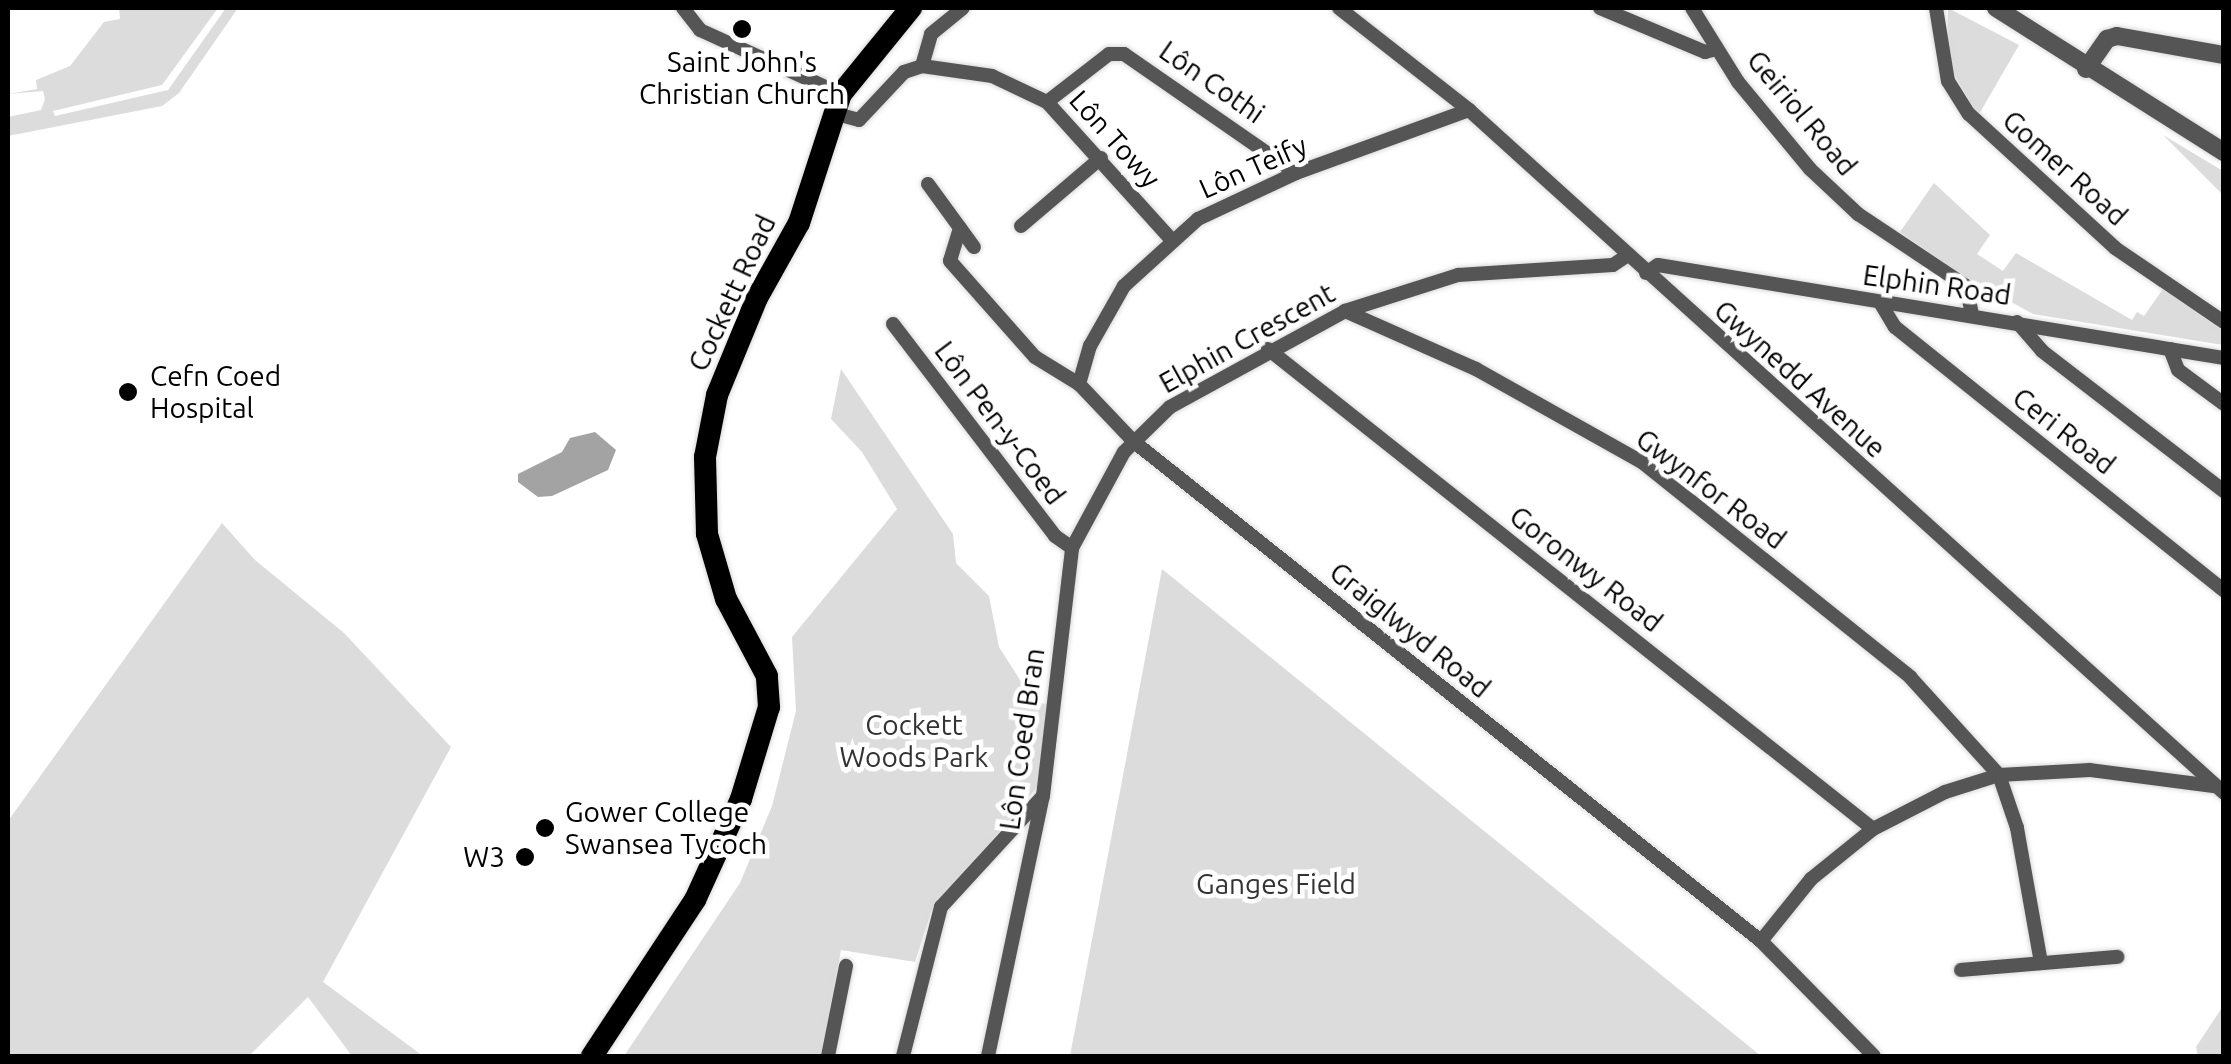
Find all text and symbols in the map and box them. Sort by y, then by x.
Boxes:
marker: Saint John's Christian Church [731,18,753,40]
street label: Lôn Cothi [1153,34,1271,130]
street label: Geiriol Road [1740,44,1864,182]
place label: Saint John's Christian Church [639,45,845,111]
street label: Lôn Towy [1063,83,1167,195]
street label: Gomer Road [1996,103,2134,233]
street label: Lôn Teify [1194,128,1312,206]
street label: Cockett Road [681,209,783,377]
street label: Elphin Road [1861,258,2013,312]
street label: Elphin Crescent [1153,276,1341,400]
street label: Gwynedd Avenue [1707,293,1893,465]
street label: Lôn Pen-y-Coed [928,335,1072,511]
place label: Cefn Coed Hospital [150,359,281,425]
marker: Cefn Coed Hospital [115,379,141,405]
street label: Ceri Road [2006,381,2122,481]
street label: Gwynfor Road [1629,422,1793,556]
street label: Goronwy Road [1503,499,1669,639]
street label: Graiglwyd Road [1323,555,1497,705]
street label: Lôn Coed Bran [993,646,1051,832]
park label: Cockett Woods Park [840,708,988,774]
place label: Gower College Swansea Tycoch [565,795,767,861]
marker: Gower College Swansea Tycoch [534,817,556,839]
place label: W3 [463,840,505,874]
marker: W3 [514,846,536,868]
park label: Ganges Field [1196,867,1356,901]

